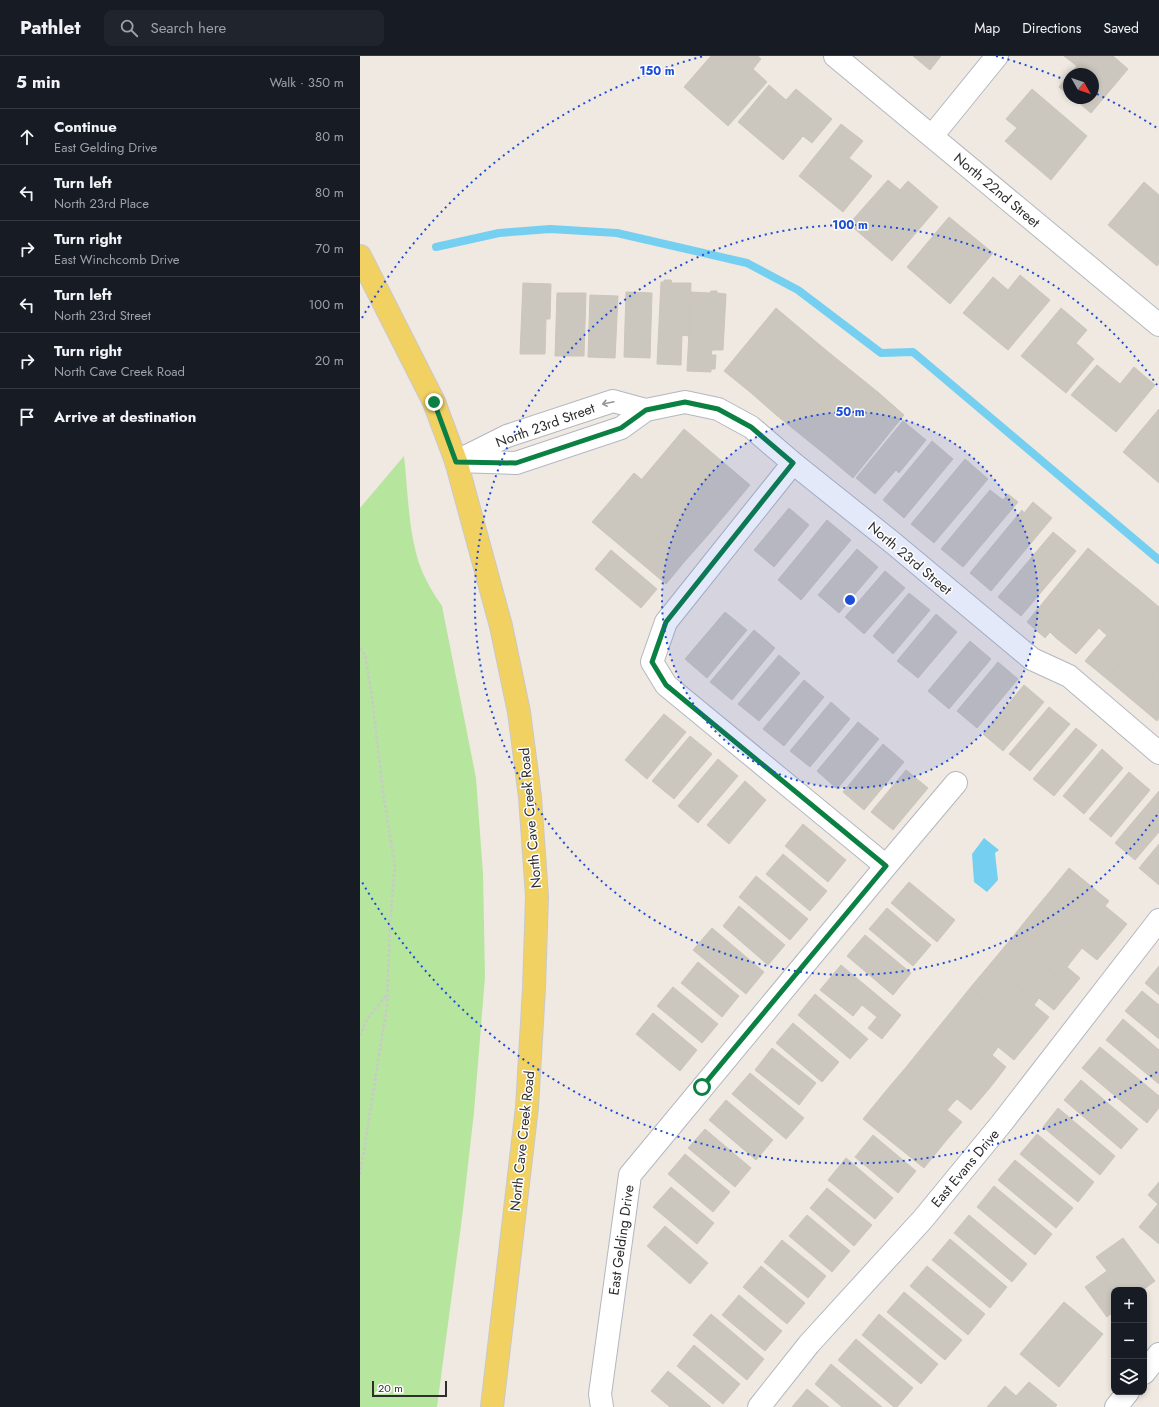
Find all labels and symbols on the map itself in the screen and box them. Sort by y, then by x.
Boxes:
text: 150 m [639,62,675,80]
north arrow [1063,68,1099,104]
street label: North 22nd Street [950,148,1045,232]
text: 100 m [832,216,868,234]
route end [425,393,443,411]
street label: North 23rd Street [493,398,598,452]
one-way arrow [602,400,615,408]
text: 50 m [835,403,865,421]
street label: North 23rd Street [864,517,957,600]
centre of rings [843,593,857,607]
street label: North Cave Creek Road [514,747,546,889]
street label: North Cave Creek Road [505,1070,539,1212]
route start [693,1078,711,1096]
street label: East Evans Drive [926,1125,1004,1211]
street label: East Gelding Drive [603,1184,639,1296]
scale bar [372,1379,447,1398]

